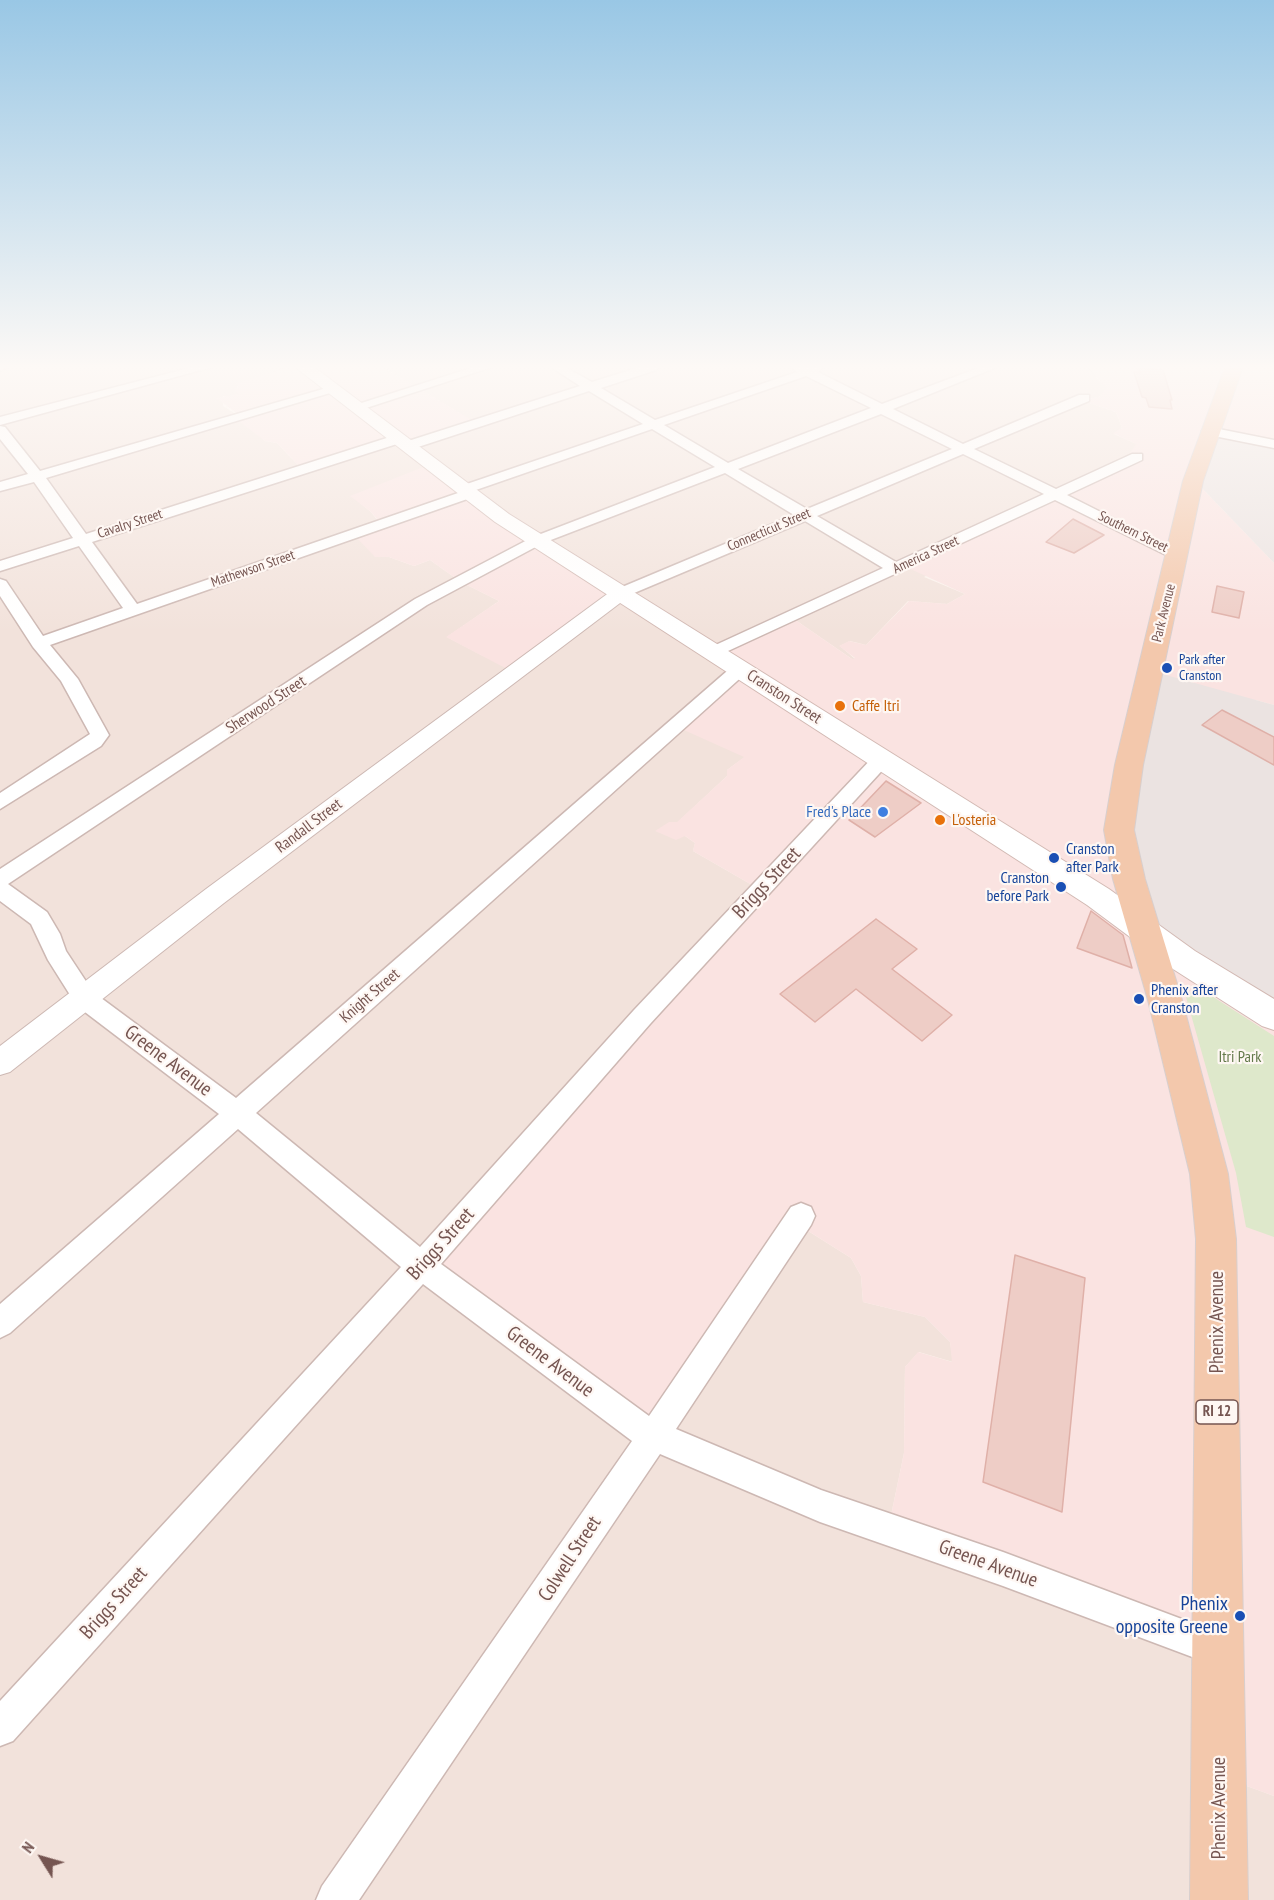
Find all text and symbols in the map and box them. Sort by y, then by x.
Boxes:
street label: Connecticut Street [725,505,813,555]
street label: Cavalry Street [95,506,165,542]
street label: Southern Street [1095,508,1171,556]
street label: America Street [890,532,962,578]
street label: Mathewson Street [209,547,297,591]
street label: Park Avenue [1149,582,1179,644]
place label: Park after Cranston [1179,652,1225,684]
marker: Park after Cranston [1160,661,1174,675]
street label: Cranston Street [743,666,825,728]
street label: Sherwood Street [222,672,310,738]
place label: Caffe Itri [852,696,900,716]
marker: Caffe Itri [833,699,847,713]
street label: Randall Street [272,795,346,857]
place label: Fred's Place [806,802,871,822]
marker: Fred's Place [876,805,890,819]
place label: L'osteria [952,810,996,830]
marker: L'osteria [933,813,947,827]
place label: Cranston after Park [1066,839,1119,877]
street label: Briggs Street [728,842,806,924]
marker: Cranston after Park [1047,851,1061,865]
place label: Cranston before Park [986,868,1049,906]
marker: Cranston before Park [1054,880,1068,894]
street label: Knight Street [336,965,404,1027]
place label: Phenix after Cranston [1151,980,1218,1018]
marker: Phenix after Cranston [1132,992,1146,1006]
street label: Greene Avenue [119,1020,217,1102]
park label: Itri Park [1218,1047,1262,1067]
street label: Briggs Street [402,1203,480,1285]
street label: Phenix Avenue [1205,1271,1229,1373]
street label: Greene Avenue [501,1321,599,1403]
road number: RI 12 [1196,1400,1238,1424]
street label: Colwell Street [534,1512,606,1606]
street label: Greene Avenue [935,1535,1041,1593]
street label: Briggs Street [75,1562,153,1644]
place label: Phenix opposite Greene [1116,1592,1228,1639]
marker: Phenix opposite Greene [1233,1609,1247,1623]
street label: Phenix Avenue [1207,1757,1231,1859]
north arrow [12,1828,72,1888]
text: N [17,1838,38,1857]

